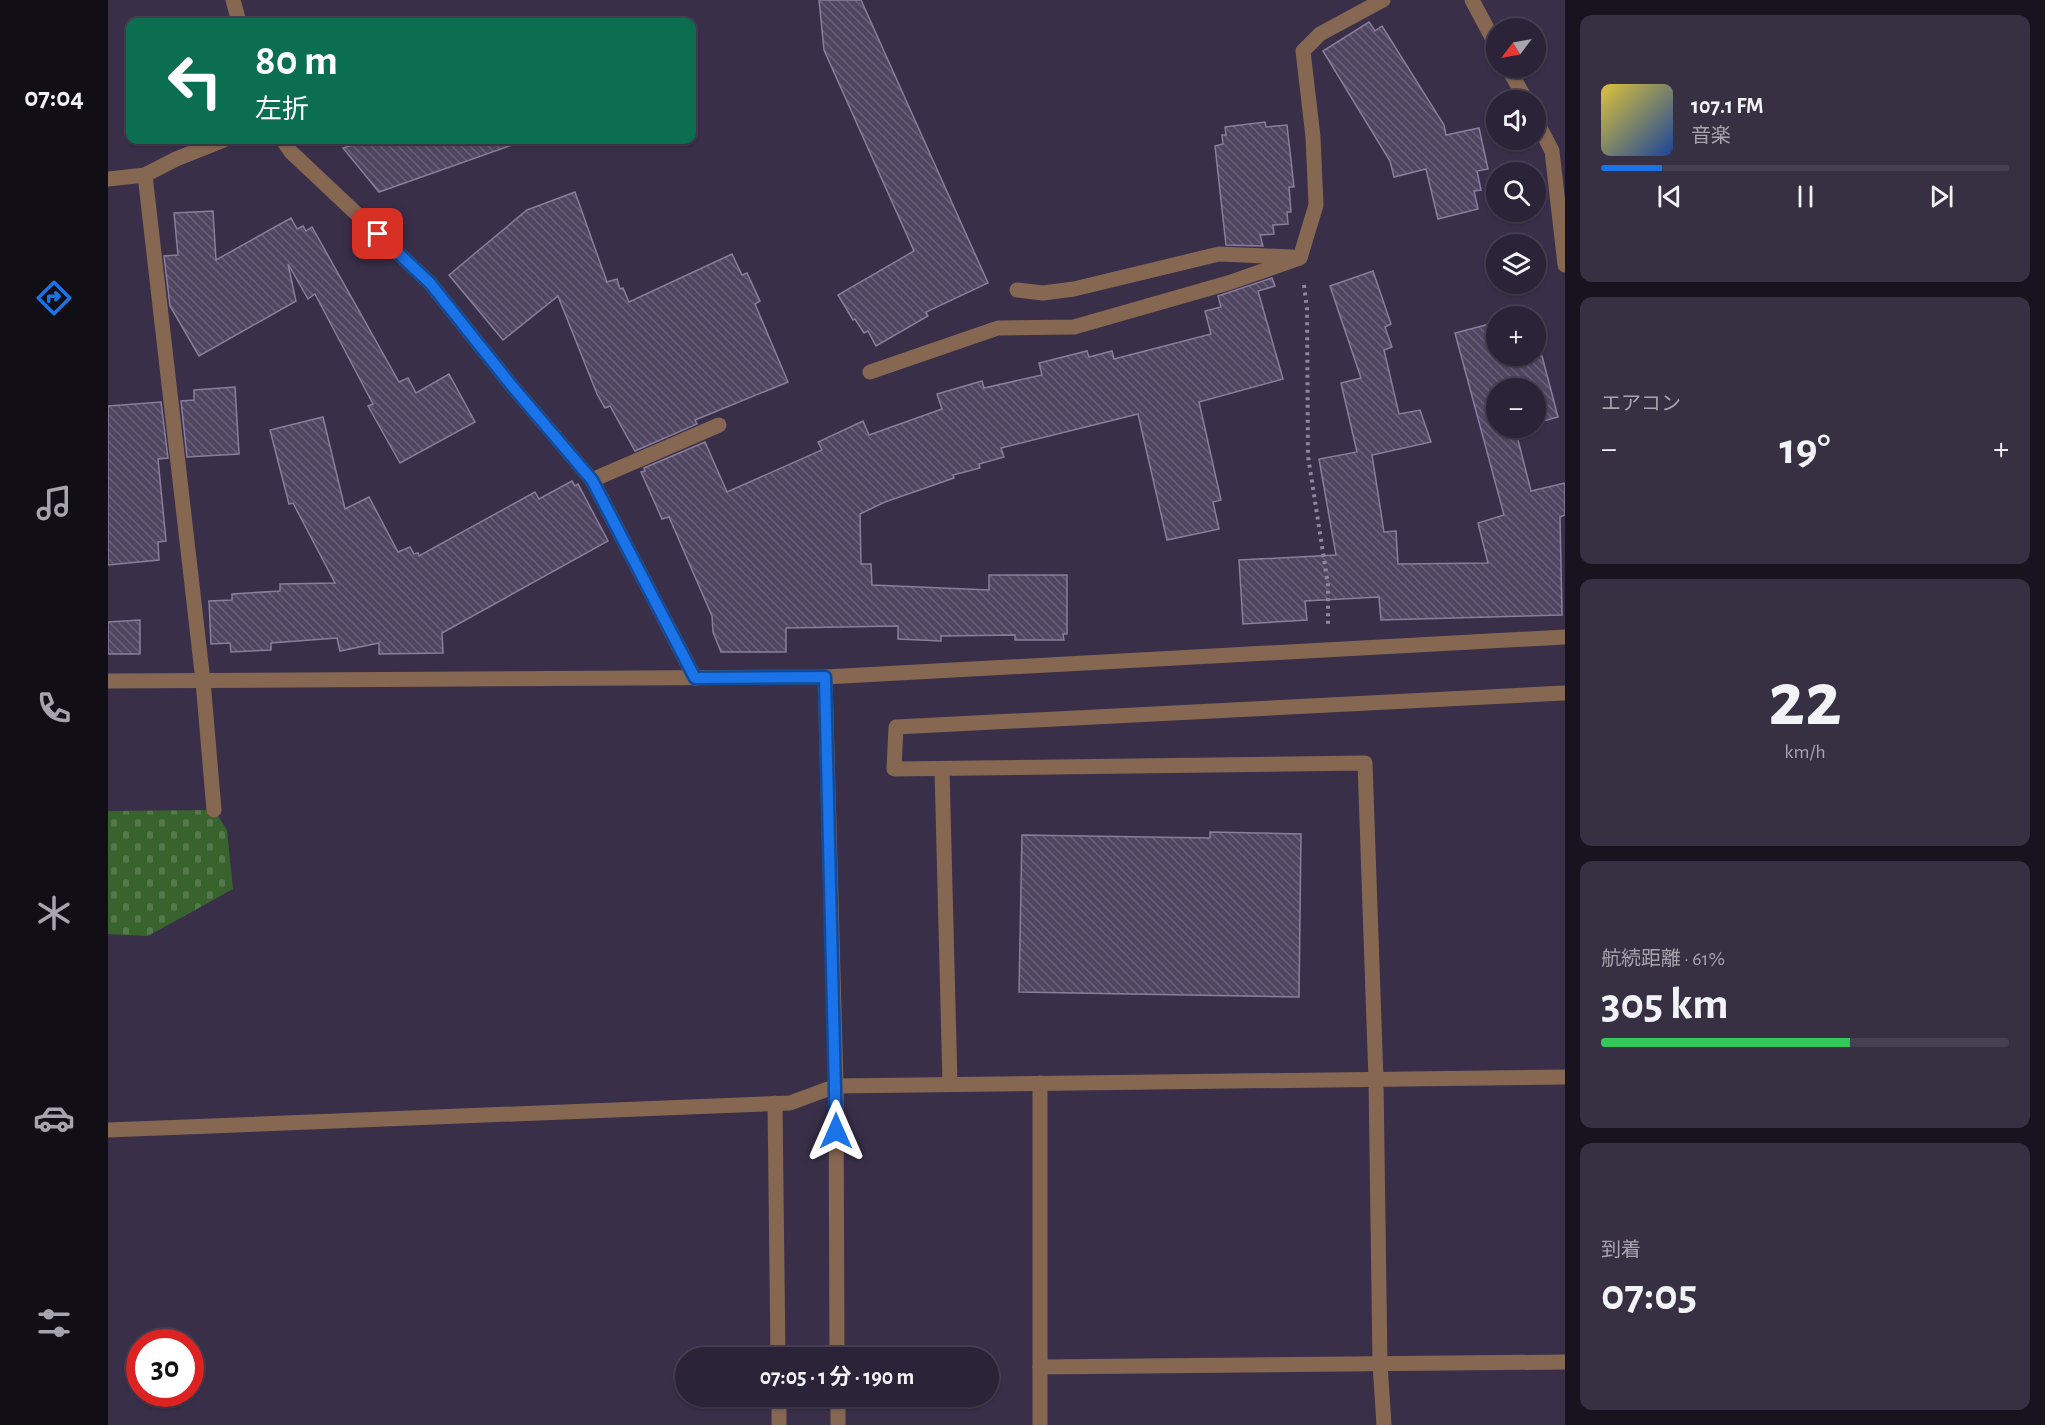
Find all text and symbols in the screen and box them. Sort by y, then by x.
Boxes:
north arrow [1486,18,1546,78]
map controls [1486,18,1546,438]
text: 80 m [255,40,338,82]
icon: left [156,42,234,120]
text: 07:04 [24,84,84,111]
button: sound [1486,90,1546,150]
text: 107.1 FM [1691,95,1764,117]
text: 左折 [255,96,309,123]
text: 音楽 [1691,126,1731,146]
button: search [1486,162,1546,222]
icon: previous [1653,180,1686,213]
icon: pause [1789,180,1822,213]
icon: next [1925,180,1958,213]
pin [352,208,403,259]
icon: arrive [361,217,394,250]
button: layers [1486,234,1546,294]
icon: directions [33,277,75,319]
button: + [1486,306,1546,366]
button: − [1486,378,1546,438]
text: エアコン [1601,394,1681,414]
text: 19° [1779,427,1831,472]
text: − [1601,433,1617,466]
text: + [1993,433,2009,466]
icon: music [33,482,75,524]
text: 22 [1768,662,1842,740]
icon: phone [33,687,75,729]
text: km/h [1784,742,1826,762]
icon: climate [33,892,75,934]
text: 航続距離 · 61% [1601,949,1725,969]
text: 305 km [1601,982,1729,1027]
icon: car [33,1097,75,1139]
position arrow [804,1099,868,1163]
text: 到着 [1601,1240,1641,1260]
text: 07:05 [1601,1273,1697,1318]
icon: filters [33,1302,75,1344]
speed limit sign: 30 [126,1329,204,1407]
text: 07:05 · 1 分 · 190 m [760,1366,914,1388]

